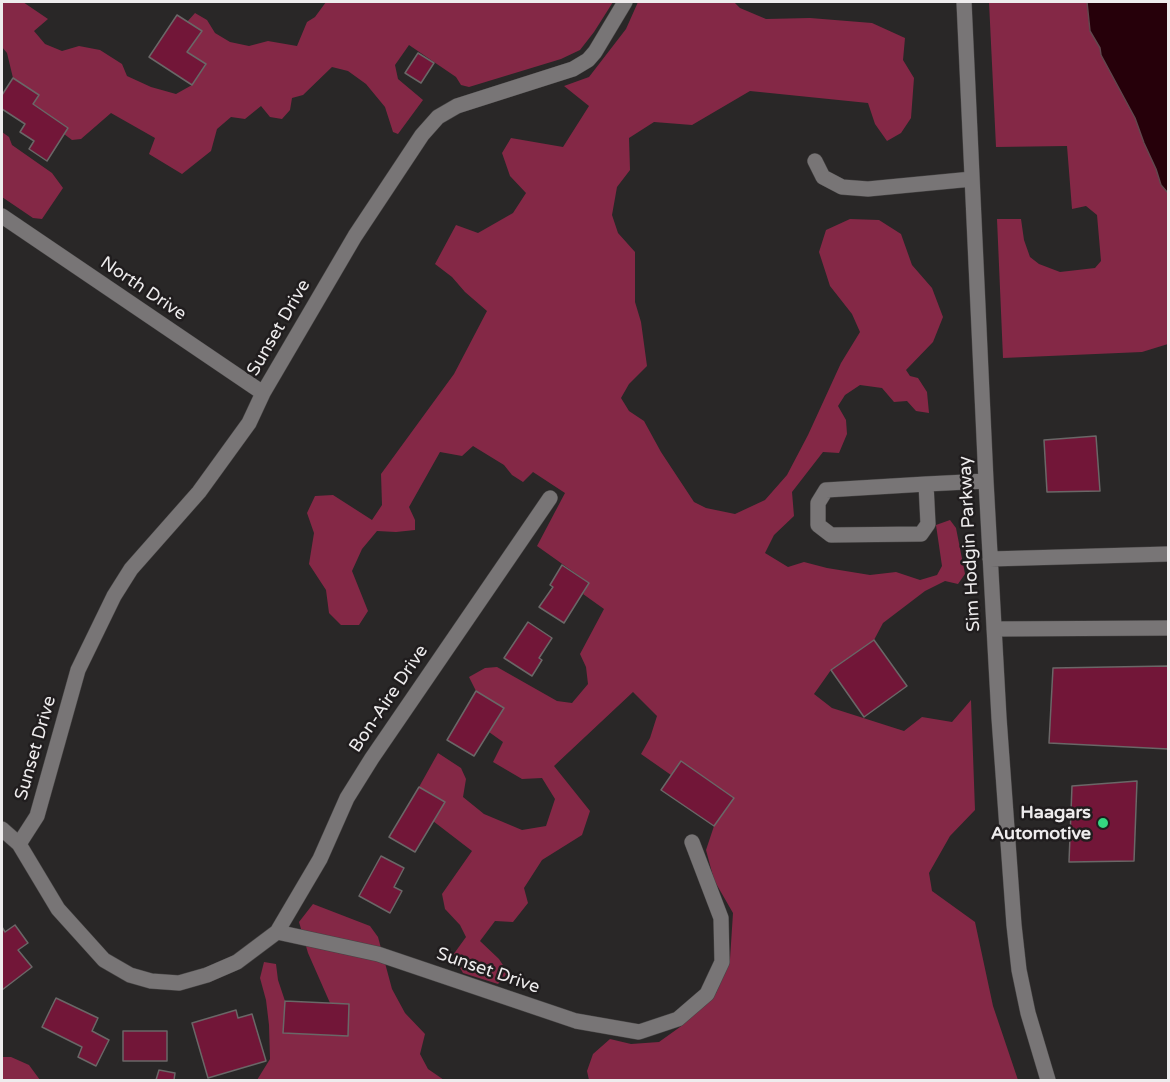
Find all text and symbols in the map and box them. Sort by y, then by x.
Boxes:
street label: North Drive [96,252,190,326]
street label: Sunset Drive [243,276,315,380]
street label: Sim Hodgin Parkway [955,456,985,632]
street label: Bon-Aire Drive [345,641,433,757]
street label: Sunset Drive [11,693,61,803]
place label: Haagars Automotive [991,802,1091,844]
marker: Haagars Automotive [1096,816,1110,830]
street label: Sunset Drive [434,943,542,999]

